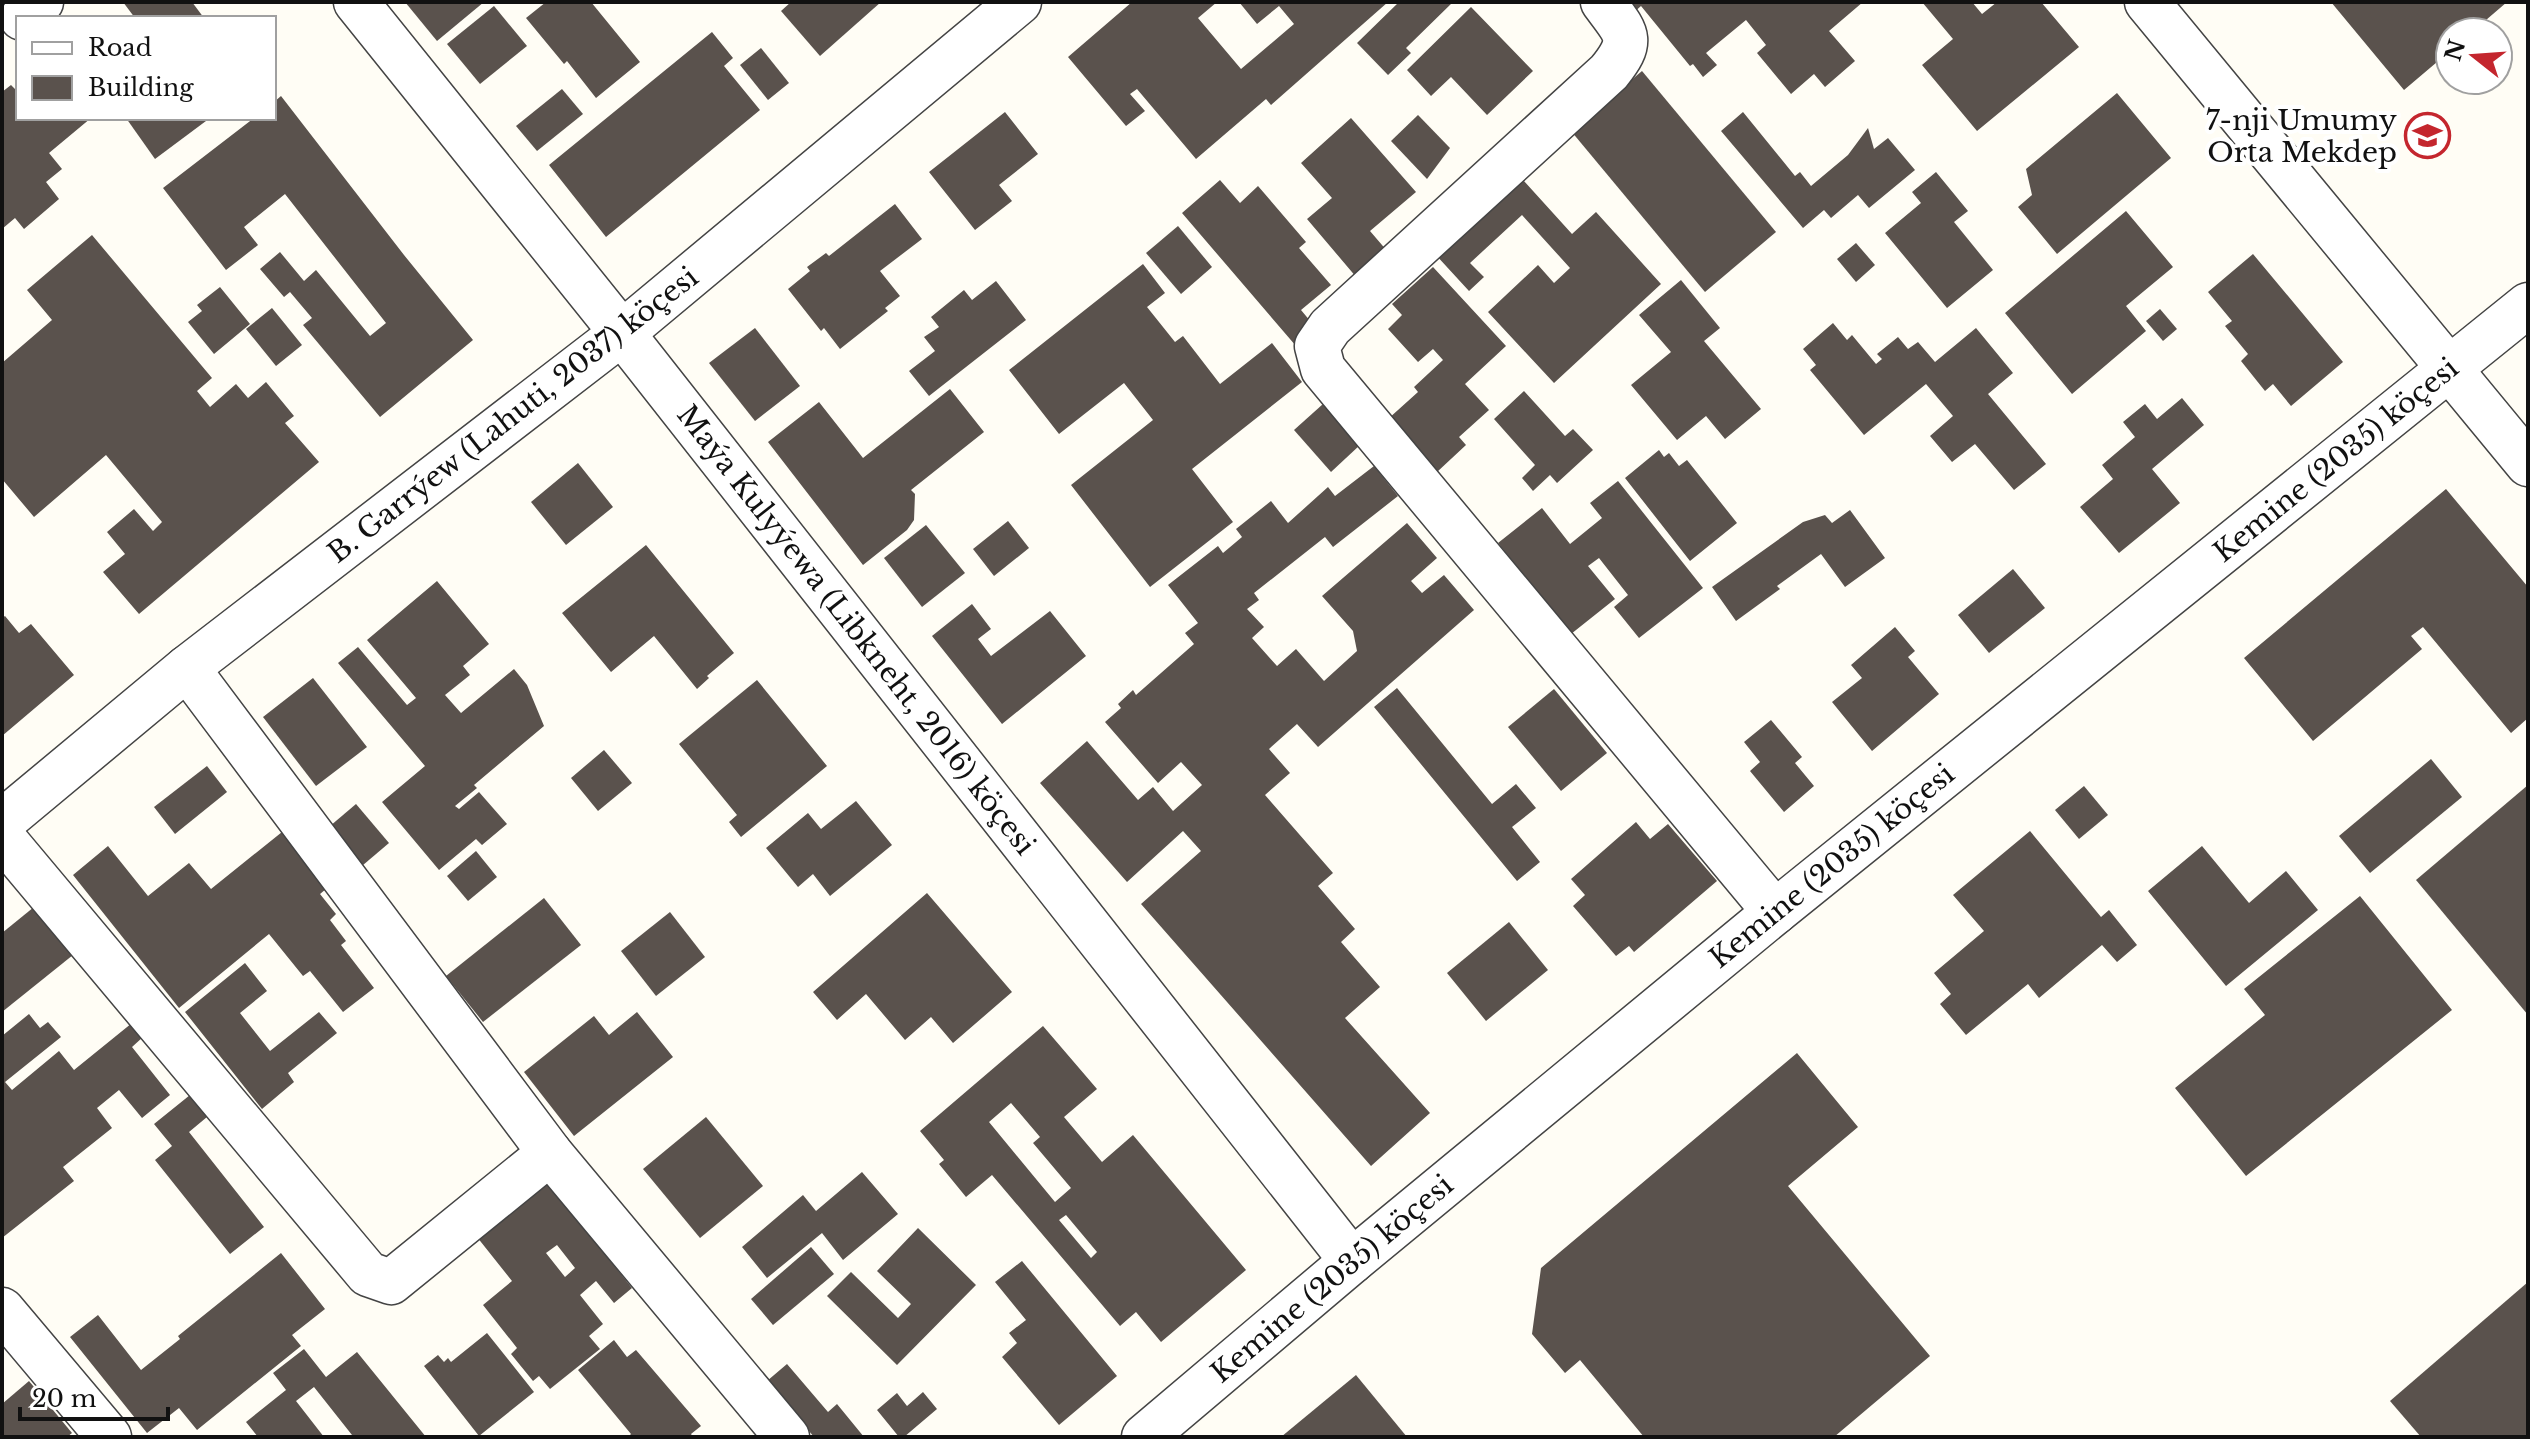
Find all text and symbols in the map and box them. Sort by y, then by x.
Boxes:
legend [16,16,276,120]
north arrow [2434,16,2514,96]
text: Road [88,33,152,62]
text: N [2439,36,2471,64]
text: Building [88,73,194,102]
place label: 7-nji Umumy Orta Mekdep [2206,103,2397,170]
school or university icon: 7-nji Umumy Orta Mekdep [2404,112,2452,160]
street label: B. Garrýew (Lahuti, 2037) köçesi [321,259,705,571]
street label: Kemine (2035) köçesi [2206,350,2466,570]
street label: Maýa Kulyýewa (Libkneht, 2016) köçesi [669,398,1043,862]
street label: Kemine (2035) köçesi [1702,756,1962,976]
street label: Kemine (2035) köçesi [1204,1168,1460,1390]
scale bar [20,1371,168,1421]
text: 20 m [32,1384,97,1413]

